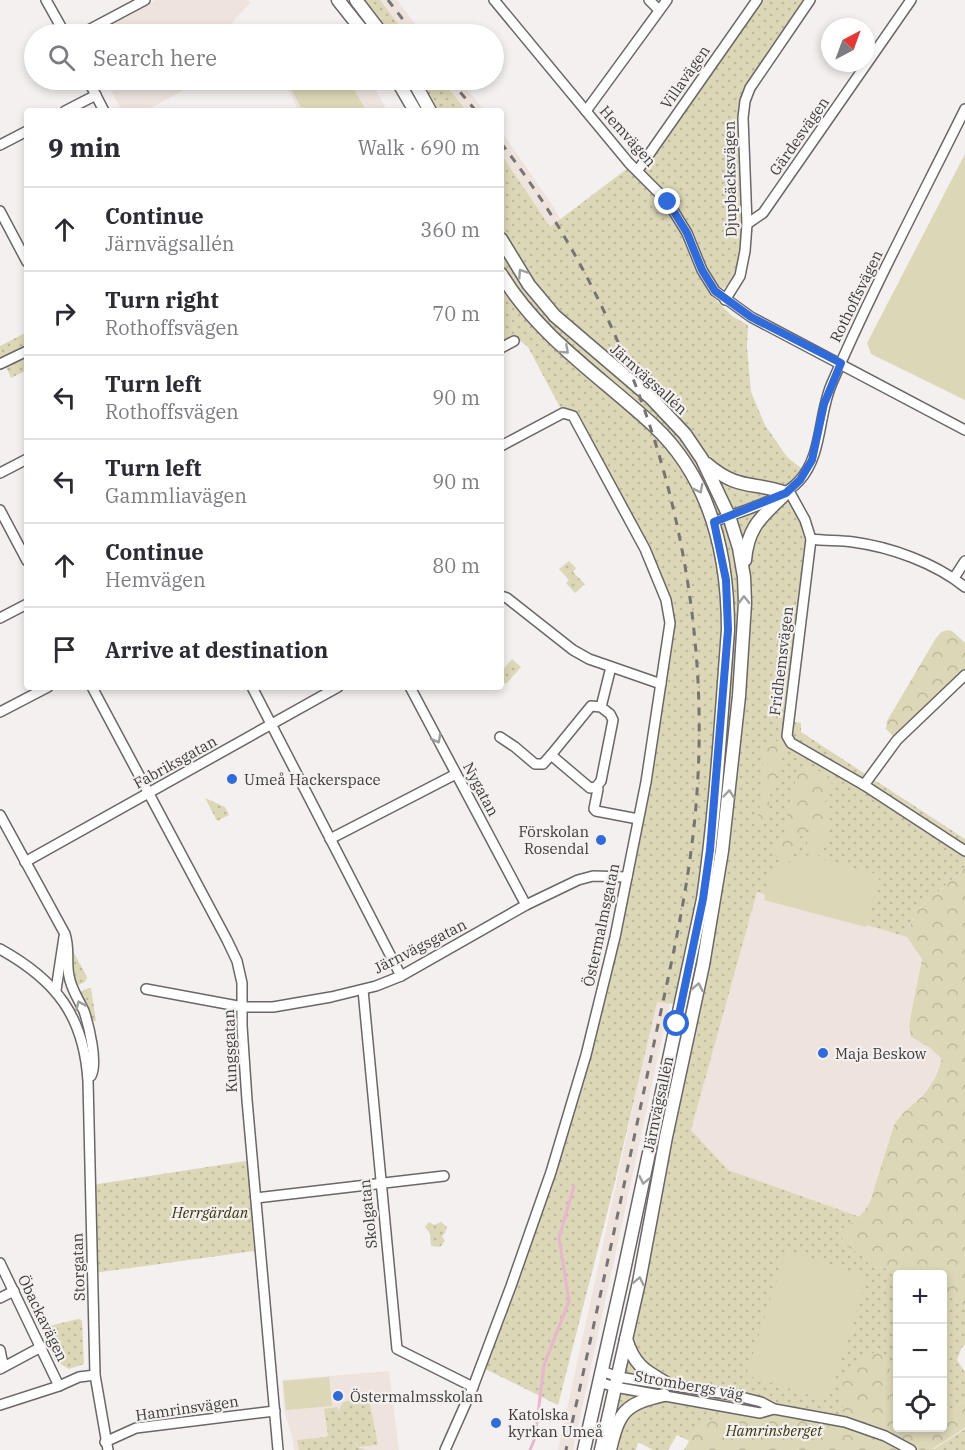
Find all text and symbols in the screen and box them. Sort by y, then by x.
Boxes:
north arrow [821,18,875,72]
search box [24,24,504,90]
icon: search [45,41,78,74]
street label: Villavägen [656,41,714,112]
text: Search here [93,43,217,72]
street label: Gärdesvägen [765,93,833,179]
street label: Hemvägen [596,102,661,171]
street label: Djupbäcksvägen [719,120,741,237]
text: 9 min [48,130,121,164]
text: Walk · 690 m [358,134,480,161]
route end [654,188,680,214]
text: Continue [105,201,204,230]
icon: ahead [48,213,81,246]
text: 360 m [420,216,480,243]
text: Järnvägsallén [105,230,235,257]
street label: Rothoffsvägen [825,246,887,345]
one-way arrow [518,269,529,280]
text: Turn right [105,285,219,314]
icon: right [48,297,81,330]
text: 70 m [432,300,480,327]
text: Rothoffsvägen [105,314,239,341]
street label: Järnvägsallén [607,339,692,419]
one-way arrow [558,343,569,354]
text: Turn left [105,369,201,398]
icon: left [48,381,81,414]
text: 90 m [432,384,480,411]
text: Rothoffsvägen [105,398,239,425]
text: Turn left [105,453,201,482]
icon: left [48,465,81,498]
text: 90 m [432,468,480,495]
text: Gammliavägen [105,482,247,509]
one-way arrow [692,482,703,493]
text: Continue [105,537,204,566]
icon: ahead [48,549,81,582]
text: 80 m [432,552,480,579]
text: Hemvägen [105,566,206,593]
one-way arrow [738,595,750,604]
street label: Fridhemsvägen [765,605,797,717]
icon: arrive [48,633,81,666]
text: Arrive at destination [105,635,328,664]
street label: Fabriksgatan [130,731,220,793]
one-way arrow [430,732,441,743]
street label: Nygatan [459,759,503,820]
place label: Umeå Hackerspace [244,770,381,789]
marker: Umeå Hackerspace [225,772,239,786]
one-way arrow [722,790,735,799]
place label: Förskolan Rosendal [519,822,589,858]
marker: Förskolan Rosendal [594,833,608,847]
street label: Östermalmsgatan [579,861,623,988]
street label: Järnvägsgatan [370,914,470,978]
one-way arrow [691,982,704,992]
one-way arrow [76,1000,88,1011]
street label: Kungsgatan [219,1008,241,1093]
route start [663,1010,689,1036]
place label: Maja Beskow [835,1044,927,1063]
marker: Maja Beskow [816,1046,830,1060]
street label: Järnvägsallén [639,1054,677,1154]
one-way arrow [638,1175,651,1185]
street label: Skolgatan [355,1178,381,1250]
park label: Herrgärdan [171,1203,249,1222]
street label: Storgatan [67,1232,89,1302]
map controls [893,1270,947,1432]
button: + [893,1270,947,1324]
street label: Öbackavägen [14,1272,72,1365]
one-way arrow [632,1276,645,1286]
button: − [893,1324,947,1378]
street label: Strombergs väg [633,1366,745,1404]
button: locate [893,1378,947,1432]
place label: Östermalmsskolan [350,1387,483,1406]
marker: Östermalmsskolan [331,1389,345,1403]
street label: Hamrinsvägen [134,1391,240,1425]
place label: Katolska kyrkan Umeå [508,1405,603,1441]
marker: Katolska kyrkan Umeå [489,1416,503,1430]
park label: Hamrinsberget [725,1421,823,1440]

